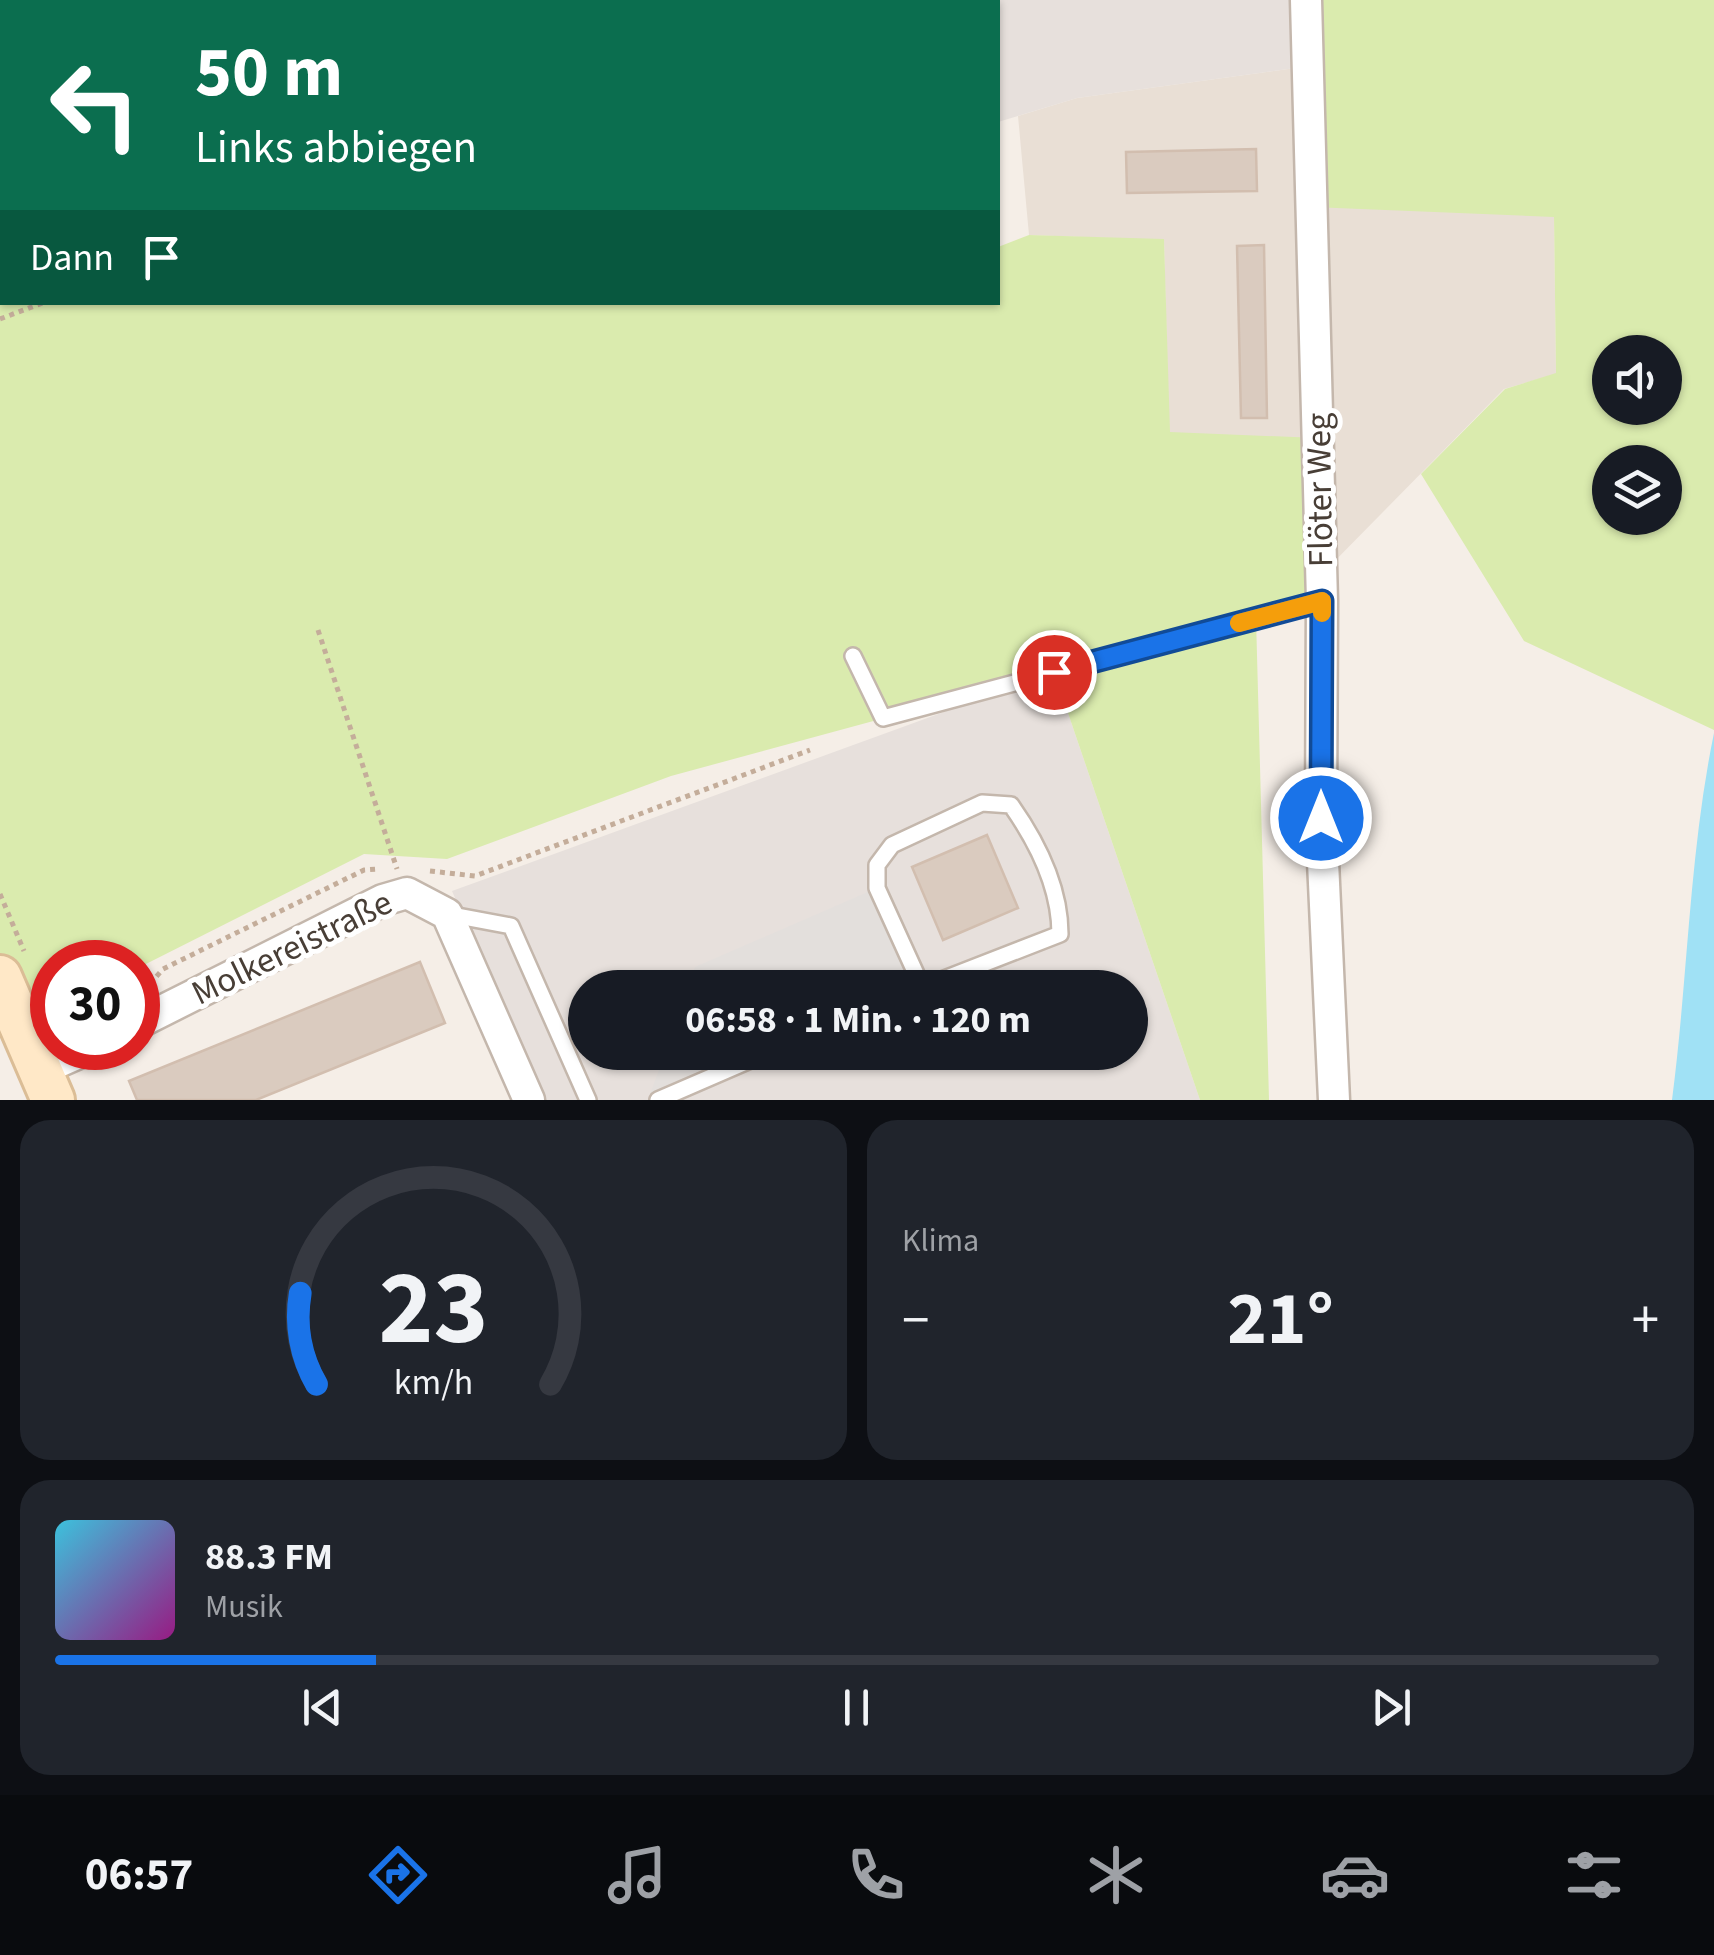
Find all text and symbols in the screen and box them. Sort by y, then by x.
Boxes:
text: 50 m [195,23,343,123]
icon: left [30,40,160,170]
text: Links abbiegen [195,116,477,180]
icon: arrive [134,230,189,285]
text: Dann [30,231,114,285]
map controls [1592,335,1682,535]
button: sound [1592,335,1682,425]
street label: Flöter Weg [1294,412,1346,568]
button: layers [1592,445,1682,535]
pin [1012,630,1097,715]
icon: arrive [1027,645,1082,700]
position arrow [1269,766,1373,870]
street label: Molkereistraße [183,878,401,1018]
speed limit sign: 30 [30,940,160,1070]
text: 06:58 · 1 Min. · 120 m [685,993,1031,1047]
text: Klima [902,1218,979,1264]
text: 23 [379,1236,488,1384]
text: 21° [1227,1266,1334,1373]
text: − [902,1282,929,1360]
text: + [1632,1282,1659,1360]
text: km/h [394,1357,473,1408]
text: 88.3 FM [205,1530,333,1584]
text: Musik [205,1584,283,1630]
icon: previous [295,1680,350,1735]
icon: pause [829,1680,884,1735]
icon: next [1364,1680,1419,1735]
icon: directions [363,1840,433,1910]
icon: music [602,1840,672,1910]
icon: phone [841,1840,911,1910]
icon: climate [1081,1840,1151,1910]
icon: car [1320,1840,1390,1910]
icon: filters [1559,1840,1629,1910]
text: 06:57 [85,1843,193,1907]

